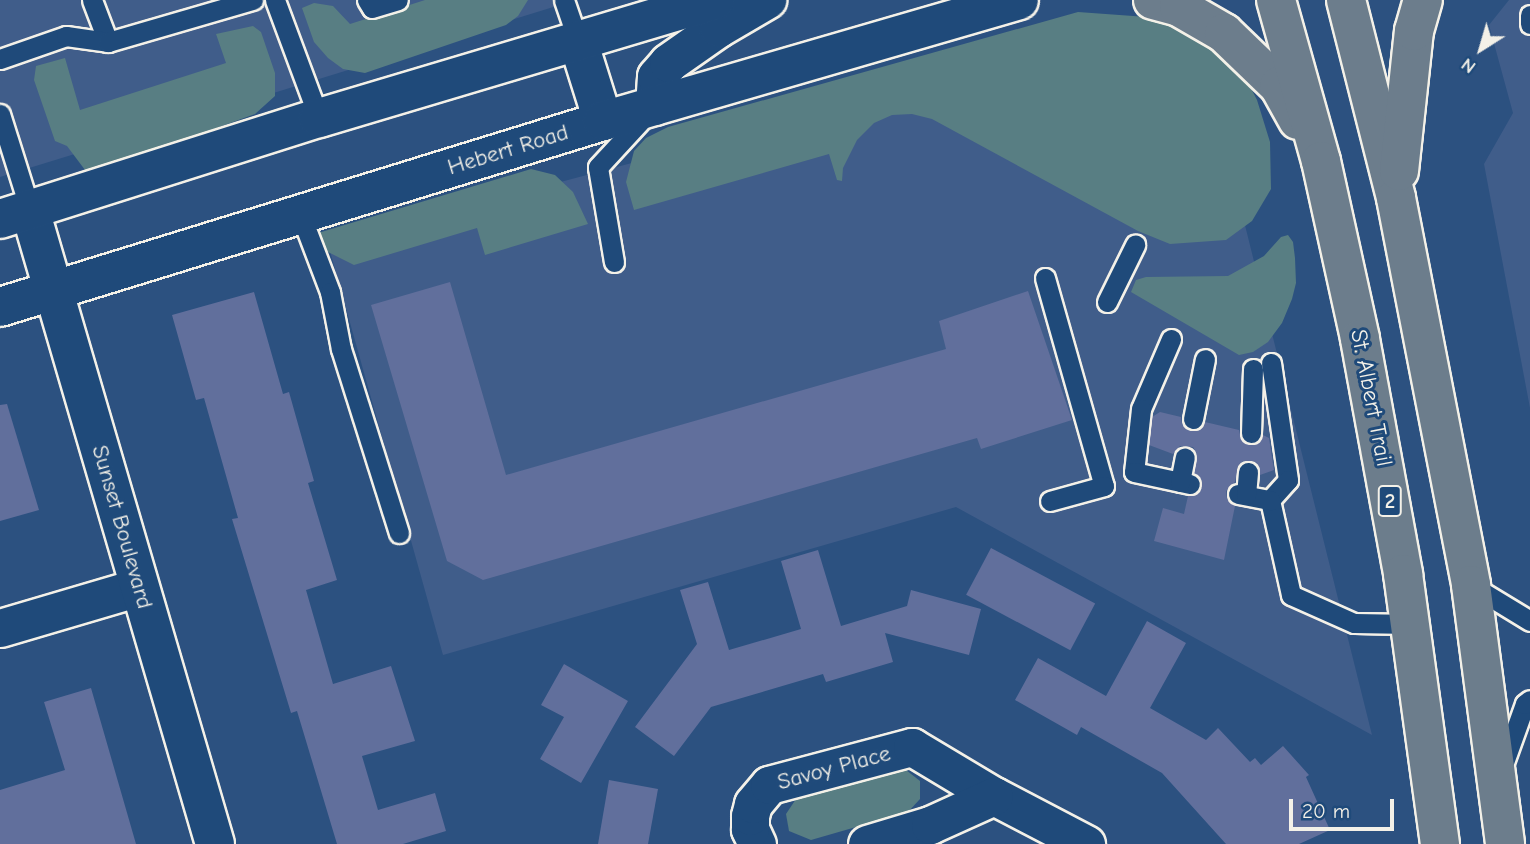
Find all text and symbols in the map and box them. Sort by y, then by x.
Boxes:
north arrow [1446,14,1516,84]
text: N [1457,53,1480,78]
street label: Hebert Road [444,119,572,181]
street label: St. Albert Trail [1344,327,1398,469]
street label: Sunset Boulevard [85,442,159,612]
road number: 2 [1378,484,1402,518]
street label: Savoy Place [774,740,894,796]
scale bar [1292,784,1397,828]
text: 20 m [1302,799,1350,823]

